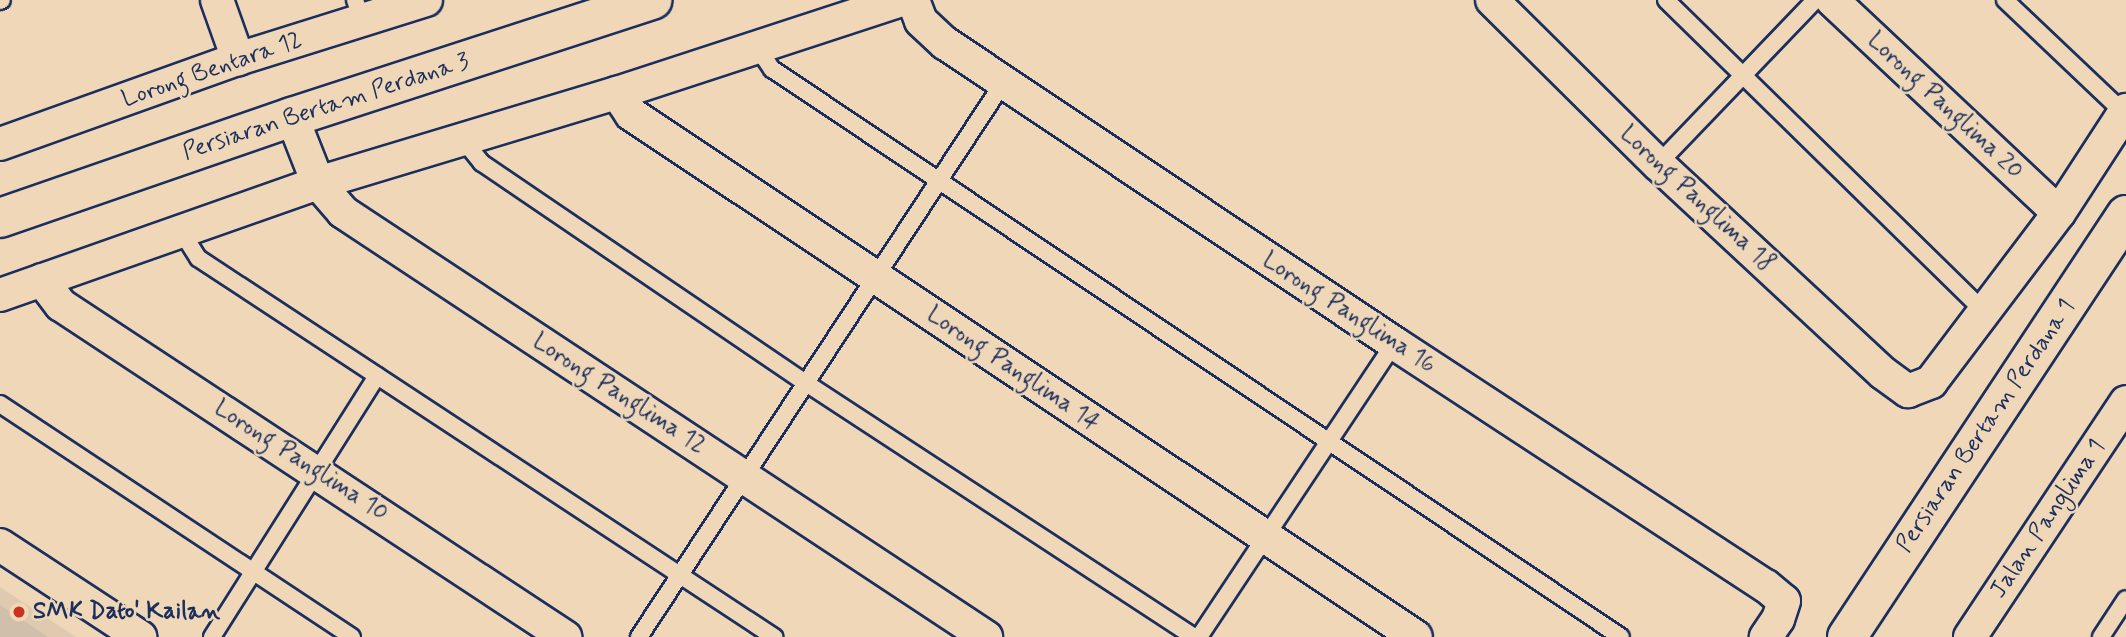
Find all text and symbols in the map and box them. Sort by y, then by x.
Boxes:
street label: Lorong Bentara 12 [117,25,307,115]
street label: Lorong Panglima 20 [1861,26,2029,186]
street label: Persiaran Bertam Perdana 3 [182,48,470,166]
street label: Lorong Panglima 18 [1614,120,1780,278]
street label: Lorong Panglima 16 [1257,246,1441,380]
street label: Persiaran Bertam Perdana 1 [1892,297,2080,555]
street label: Lorong Panglima 14 [921,301,1105,437]
street label: Lorong Panglima 12 [527,327,711,461]
street label: Lorong Panglima 10 [209,394,393,528]
street label: Jalan Panglima 1 [1985,435,2111,603]
place label: SMK Dato' Kailan [33,598,220,626]
marker: SMK Dato' Kailan [11,604,27,620]

